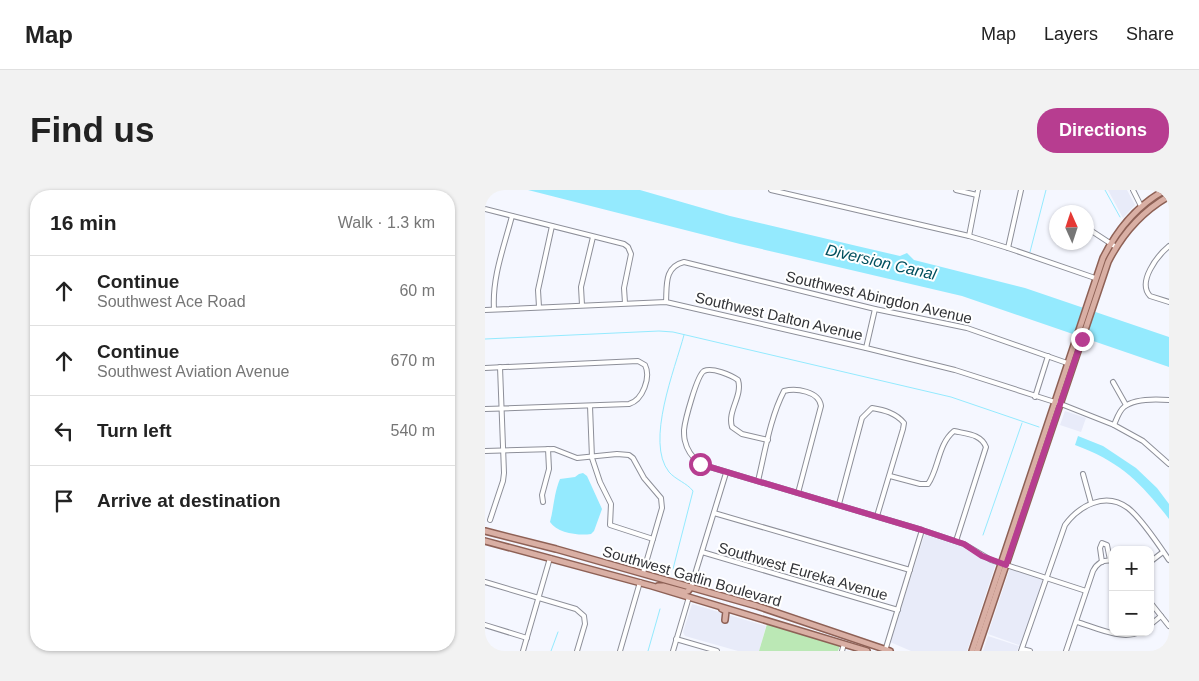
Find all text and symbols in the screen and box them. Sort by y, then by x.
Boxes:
text: Map [25,21,73,48]
text: Map [981,24,1016,44]
text: Layers [1044,24,1098,44]
text: Share [1126,24,1174,44]
button: Directions [1037,108,1169,153]
text: Find us [30,110,154,149]
north arrow [1049,205,1094,250]
text: 16 min [50,211,117,234]
text: Walk · 1.3 km [338,214,435,231]
water label: Diversion Canal [824,241,938,283]
street label: Southwest Abingdon Avenue [784,267,974,327]
text: Continue [97,271,179,292]
icon: ahead [50,277,78,305]
text: 60 m [399,282,435,299]
street label: Southwest Dalton Avenue [694,288,864,344]
text: Southwest Ace Road [97,293,246,310]
route end [1071,328,1094,351]
text: Continue [97,341,179,362]
icon: ahead [50,347,78,375]
text: 670 m [391,352,435,369]
text: Southwest Aviation Avenue [97,363,289,380]
icon: left [50,417,78,445]
text: Turn left [97,420,172,441]
text: 540 m [391,422,435,439]
route start [689,453,712,476]
icon: arrive [50,487,78,515]
text: Arrive at destination [97,490,281,511]
street label: Southwest Eureka Avenue [716,539,890,603]
street label: Southwest Gatlin Boulevard [601,542,783,610]
map controls [1109,546,1154,636]
button: + [1109,546,1154,591]
button: − [1109,591,1154,636]

